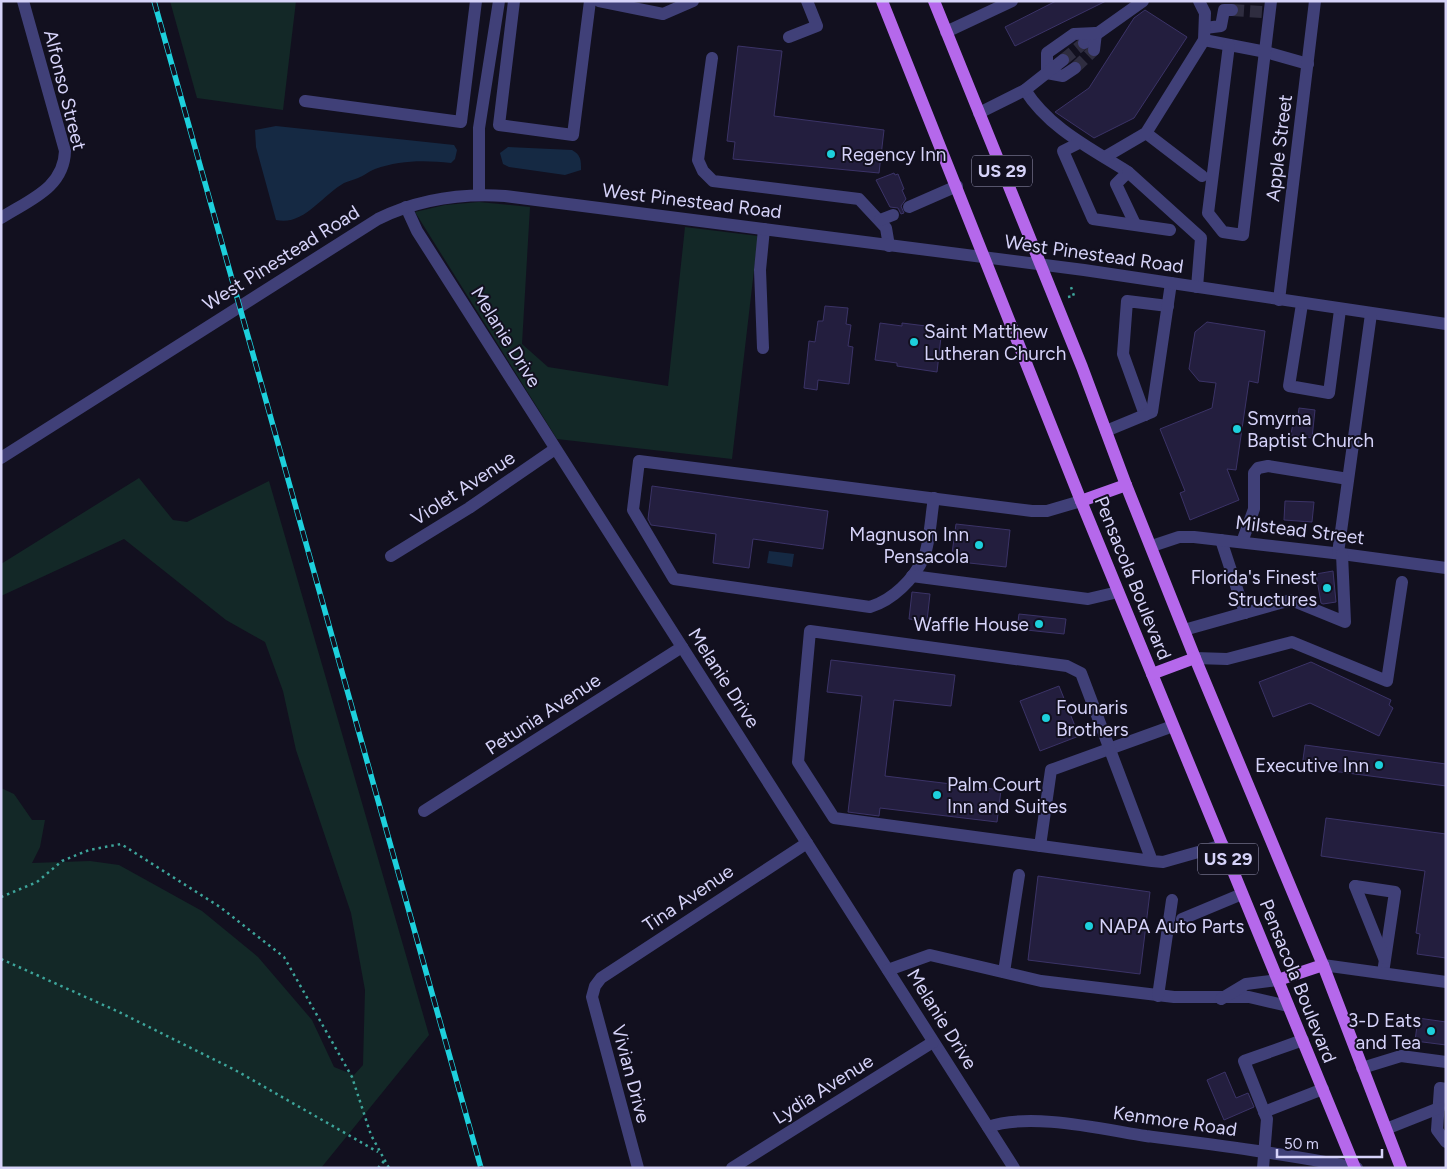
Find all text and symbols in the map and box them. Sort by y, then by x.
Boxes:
street label: Alfonso Street [39,27,91,153]
street label: Apple Street [1261,93,1297,203]
place label: Regency Inn [841,143,946,166]
marker: Regency Inn [825,148,837,160]
road number: US 29 [972,156,1032,187]
street label: West Pinestead Road [601,179,783,223]
street label: West Pinestead Road [198,200,364,316]
street label: West Pinestead Road [1003,230,1185,278]
street label: Melanie Drive [466,282,546,392]
place label: Saint Matthew Lutheran Church [924,320,1066,365]
marker: Saint Matthew Lutheran Church [908,336,920,348]
place label: Smyrna Baptist Church [1247,407,1374,452]
marker: Smyrna Baptist Church [1231,423,1243,435]
street label: Violet Avenue [407,446,519,530]
street label: Pensacola Boulevard [1090,493,1176,663]
street label: Milstead Street [1234,511,1366,549]
place label: Magnuson Inn Pensacola [849,523,969,568]
marker: Magnuson Inn Pensacola [973,539,985,551]
place label: Florida's Finest Structures [1191,566,1317,611]
marker: Florida's Finest Structures [1321,582,1333,594]
place label: Waffle House [913,613,1029,636]
marker: Waffle House [1033,618,1045,630]
street label: Melanie Drive [683,624,765,732]
street label: Petunia Avenue [481,668,605,760]
place label: Founaris Brothers [1056,696,1129,741]
marker: Founaris Brothers [1040,712,1052,724]
place label: Executive Inn [1255,754,1369,777]
marker: Executive Inn [1373,759,1385,771]
place label: Palm Court Inn and Suites [947,773,1067,818]
marker: Palm Court Inn and Suites [931,789,943,801]
road number: US 29 [1198,844,1258,874]
street label: Tina Avenue [638,859,738,937]
street label: Pensacola Boulevard [1255,896,1341,1066]
place label: NAPA Auto Parts [1099,915,1245,938]
marker: NAPA Auto Parts [1083,920,1095,932]
street label: Melanie Drive [902,964,982,1074]
place label: 3-D Eats and Tea [1348,1009,1421,1054]
street label: Vivian Drive [607,1022,655,1126]
marker: 3-D Eats and Tea [1425,1025,1437,1037]
street label: Lydia Avenue [769,1049,877,1129]
street label: Kenmore Road [1112,1101,1238,1141]
scale bar [1277,1126,1382,1158]
text: 50 m [1284,1135,1319,1153]

